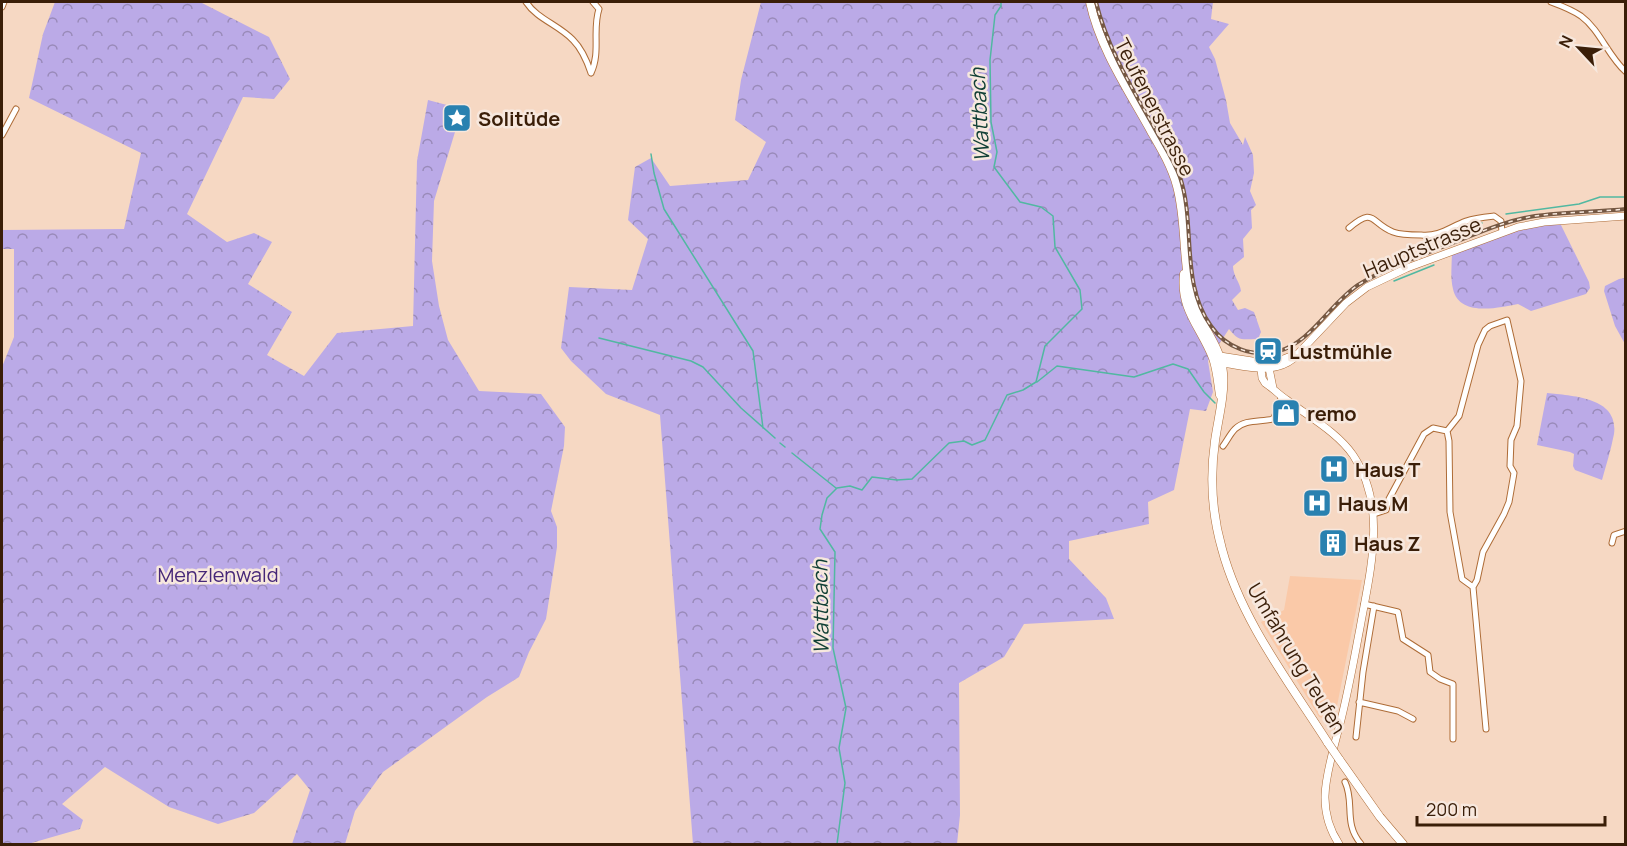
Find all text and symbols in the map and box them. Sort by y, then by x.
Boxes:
north arrow [1549,18,1609,78]
text: N [1553,31,1578,51]
street label: Teufenerstrasse [1109,33,1201,181]
water label: Wattbach [962,66,995,163]
place icon: Solitüde [441,102,473,134]
place label: Solitüde [478,105,560,132]
street label: Hauptstrasse [1359,210,1485,284]
station icon: Lustmühle [1252,335,1284,367]
place label: Lustmühle [1289,338,1392,365]
shop icon: remo [1270,397,1302,429]
place label: remo [1307,400,1357,427]
hospital icon: Haus T [1318,453,1350,485]
place label: Haus T [1355,456,1420,483]
hospital icon: Haus M [1301,487,1333,519]
place label: Haus M [1338,490,1408,517]
building icon: Haus Z [1317,527,1349,559]
place label: Haus Z [1354,530,1421,557]
water label: Wattbach [805,558,835,654]
park label: Menzlenwald [158,561,279,588]
street label: Umfahrung Teufen [1241,578,1353,738]
scale bar [1417,789,1604,827]
text: 200 m [1426,797,1477,821]

